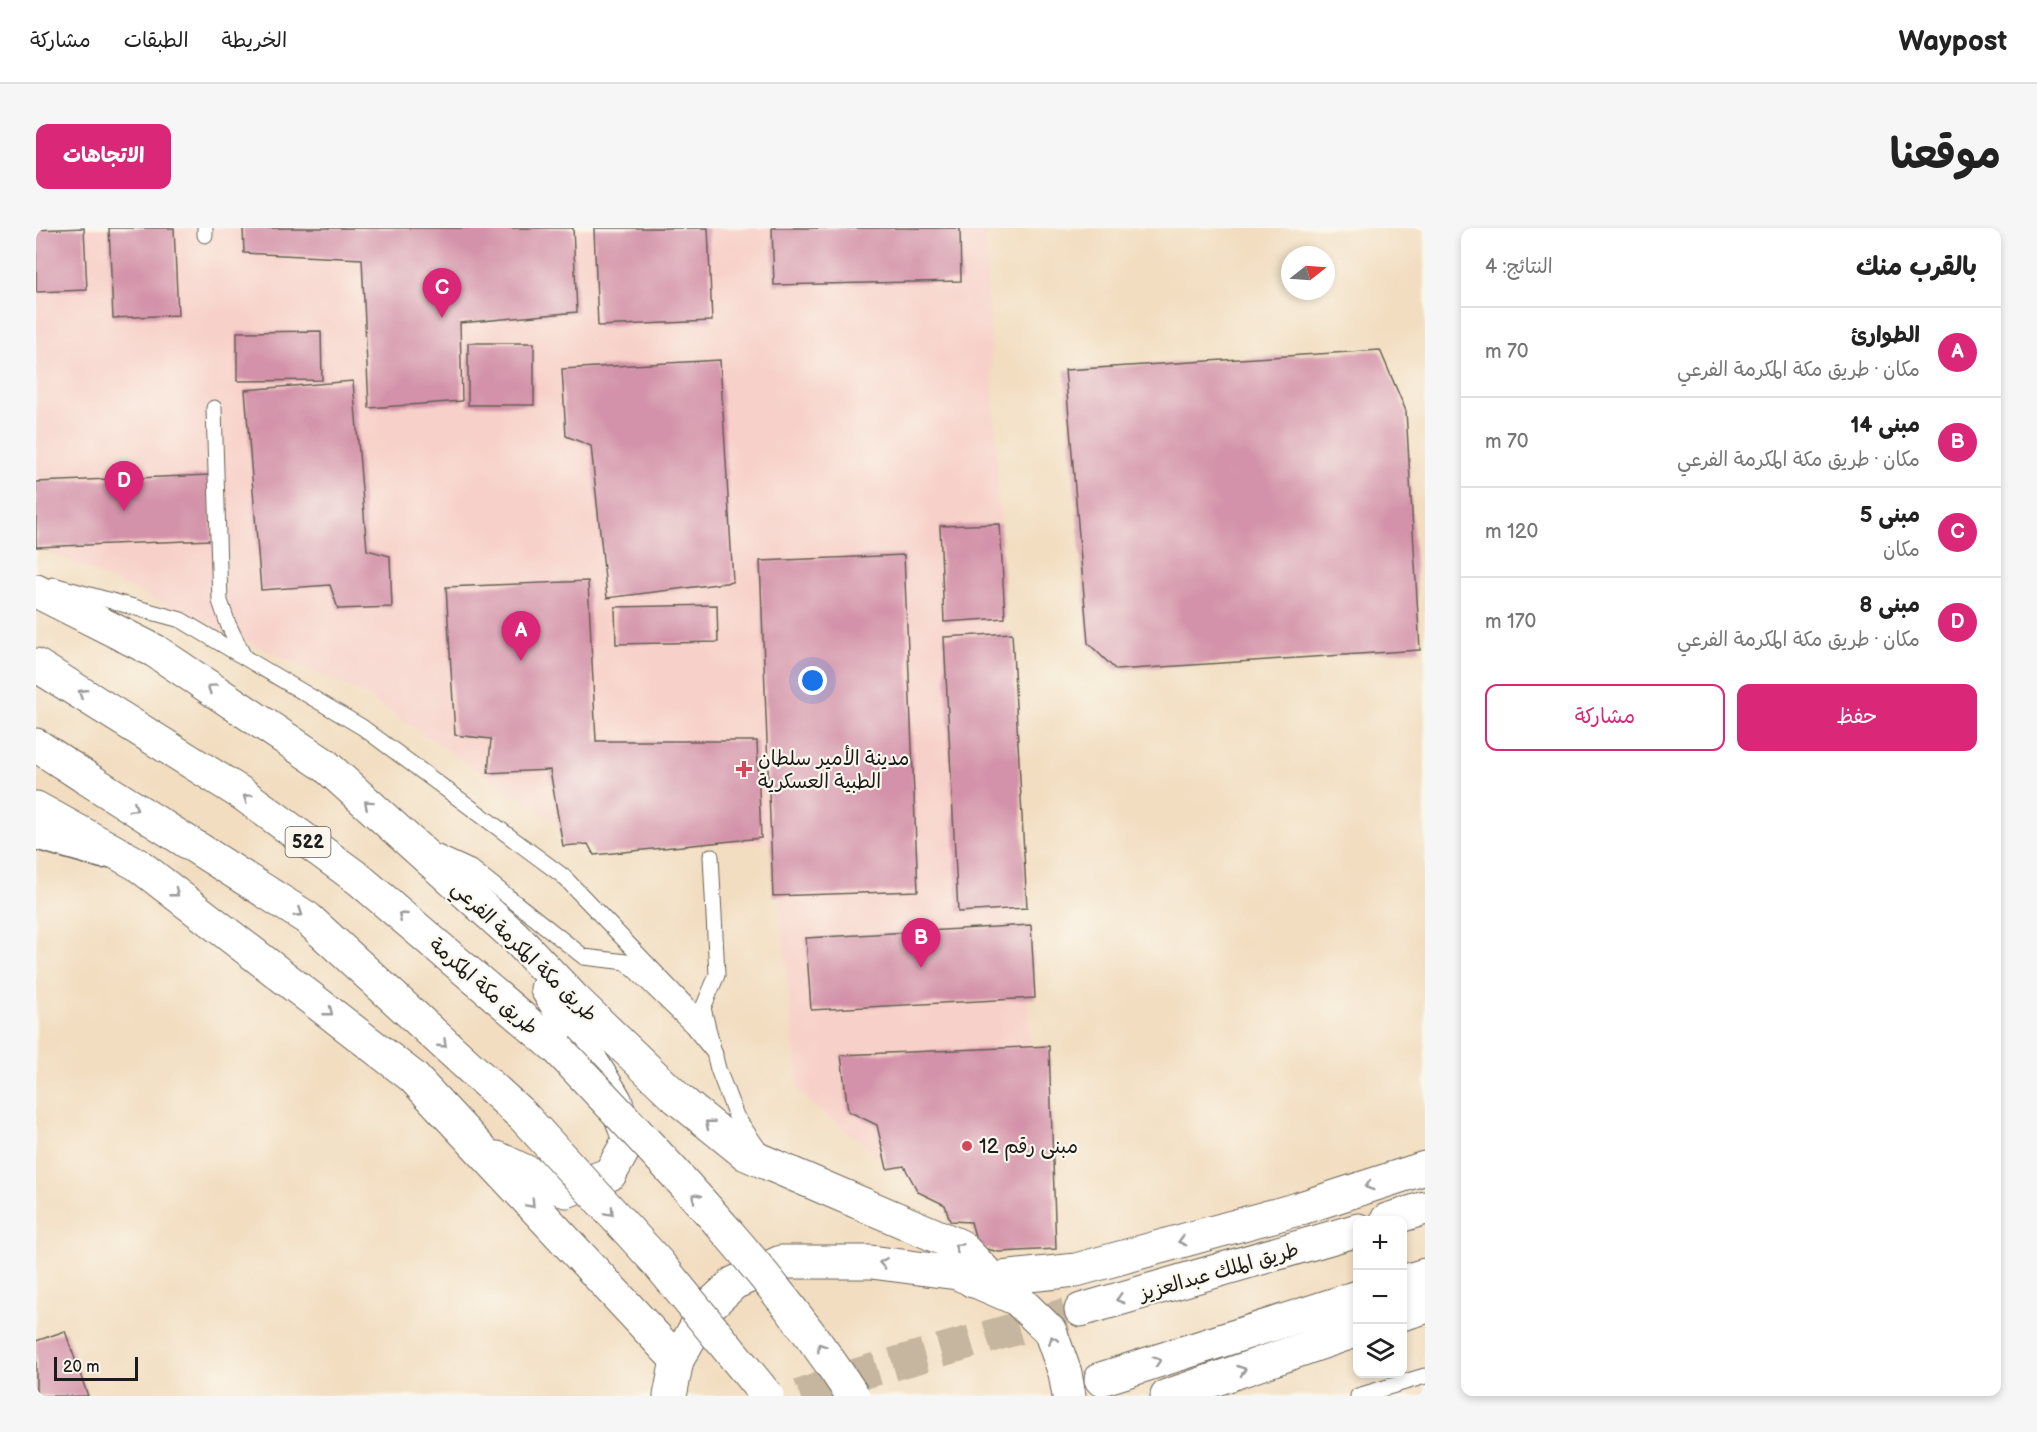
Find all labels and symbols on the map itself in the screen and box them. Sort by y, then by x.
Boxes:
north arrow [1281,246,1335,300]
pin: C [422,268,462,318]
pin: D [104,462,143,511]
pin: A [502,612,540,661]
your location [798,666,827,695]
one-way arrow [207,685,218,696]
one-way arrow [78,689,88,701]
place label: مدينة الأمير سلطان الطبية العسكرية [758,745,909,794]
marker: مدينة الأمير سلطان الطبية العسكرية [735,760,753,778]
one-way arrow [242,794,253,805]
one-way arrow [364,800,375,811]
one-way arrow [128,801,139,812]
road number: 522 [286,827,330,857]
street label: طريق مكة المكرمة الفرعي [447,875,603,1027]
one-way arrow [168,886,179,897]
one-way arrow [292,906,303,917]
one-way arrow [398,912,409,923]
pin: B [902,918,940,968]
street label: طريق مكة المكرمة [425,932,543,1040]
one-way arrow [322,1005,333,1016]
one-way arrow [436,1036,447,1047]
one-way arrow [705,1120,716,1131]
place label: مبنى رقم 12 [979,1135,1078,1161]
marker: مبنى رقم 12 [960,1139,974,1153]
one-way arrow [1364,1179,1375,1191]
one-way arrow [693,1193,704,1204]
one-way arrow [524,1197,535,1208]
one-way arrow [603,1205,614,1215]
one-way arrow [1177,1234,1188,1246]
street label: طريق الملك عبدالعزيز [1135,1238,1302,1307]
one-way arrow [953,1243,964,1254]
one-way arrow [879,1258,888,1270]
one-way arrow [1115,1292,1126,1304]
one-way arrow [1047,1336,1060,1346]
one-way arrow [817,1343,829,1353]
scale bar [54,1354,138,1382]
one-way arrow [1151,1356,1162,1368]
one-way arrow [1236,1365,1247,1377]

